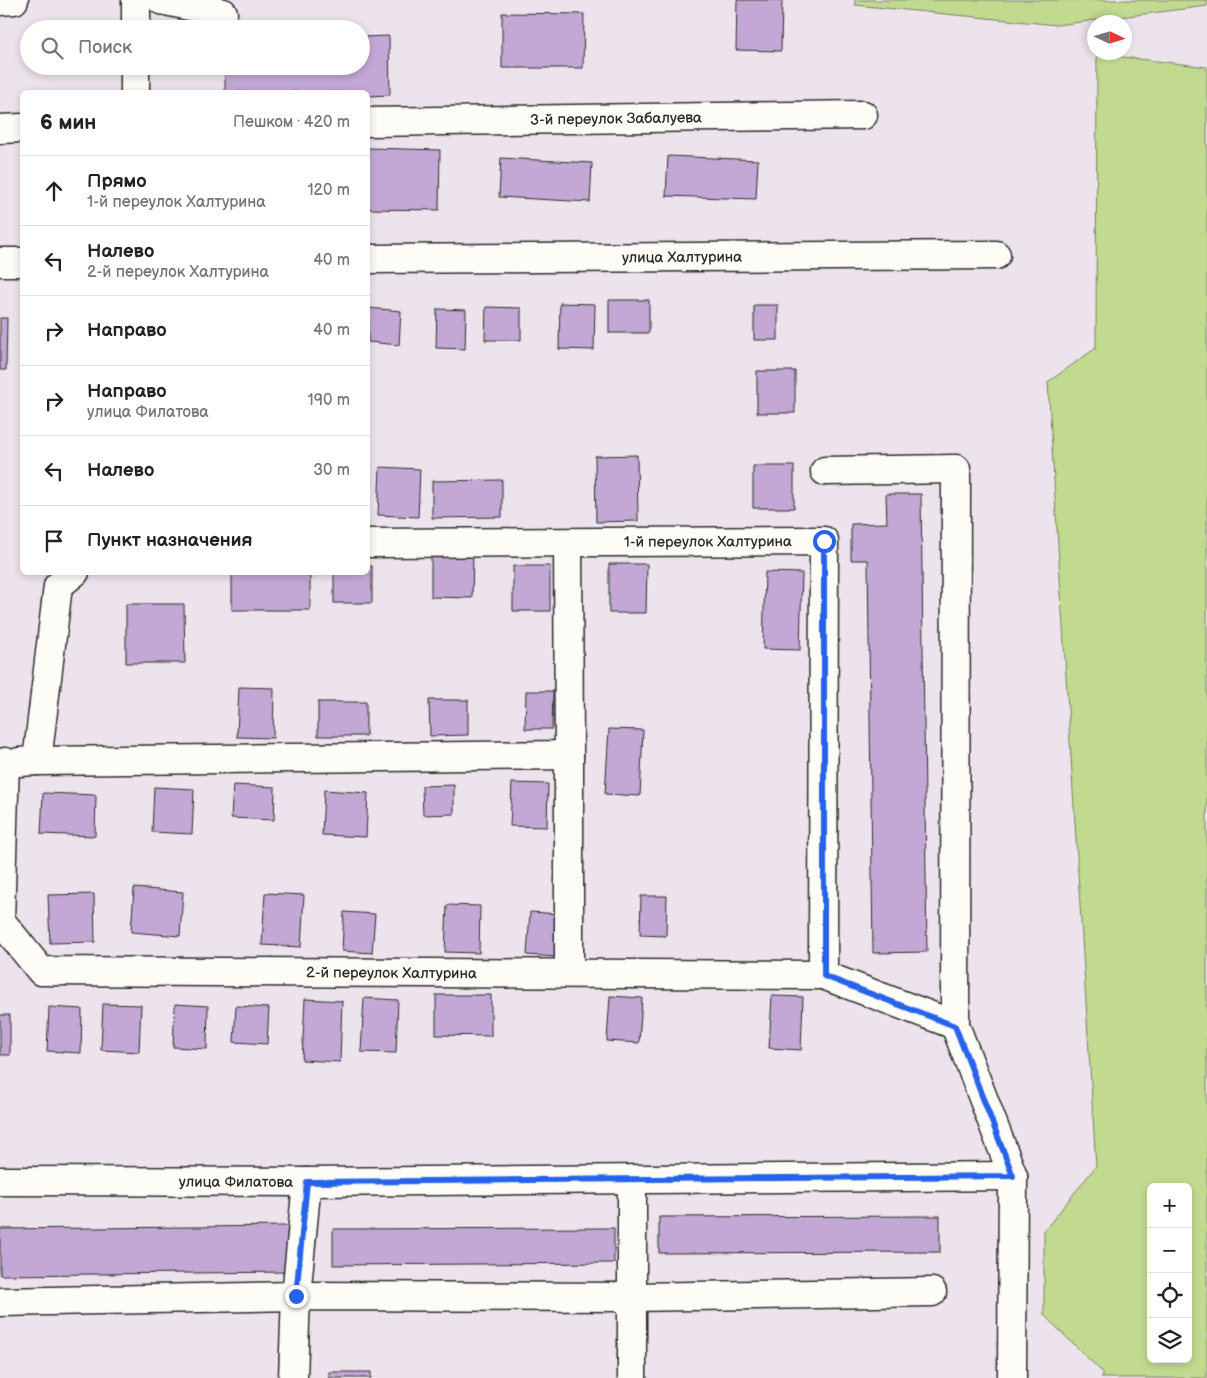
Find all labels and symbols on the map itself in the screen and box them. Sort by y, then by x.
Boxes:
north arrow [1087,15,1132,60]
street label: 3-й переулок Забалуева [530,108,702,129]
street label: улица Халтурина [622,247,742,267]
route start [813,530,836,553]
street label: 1-й переулок Халтурина [624,532,792,551]
street label: 2-й переулок Халтурина [306,963,477,983]
street label: улица Филатова [179,1172,293,1191]
route end [285,1285,308,1308]

